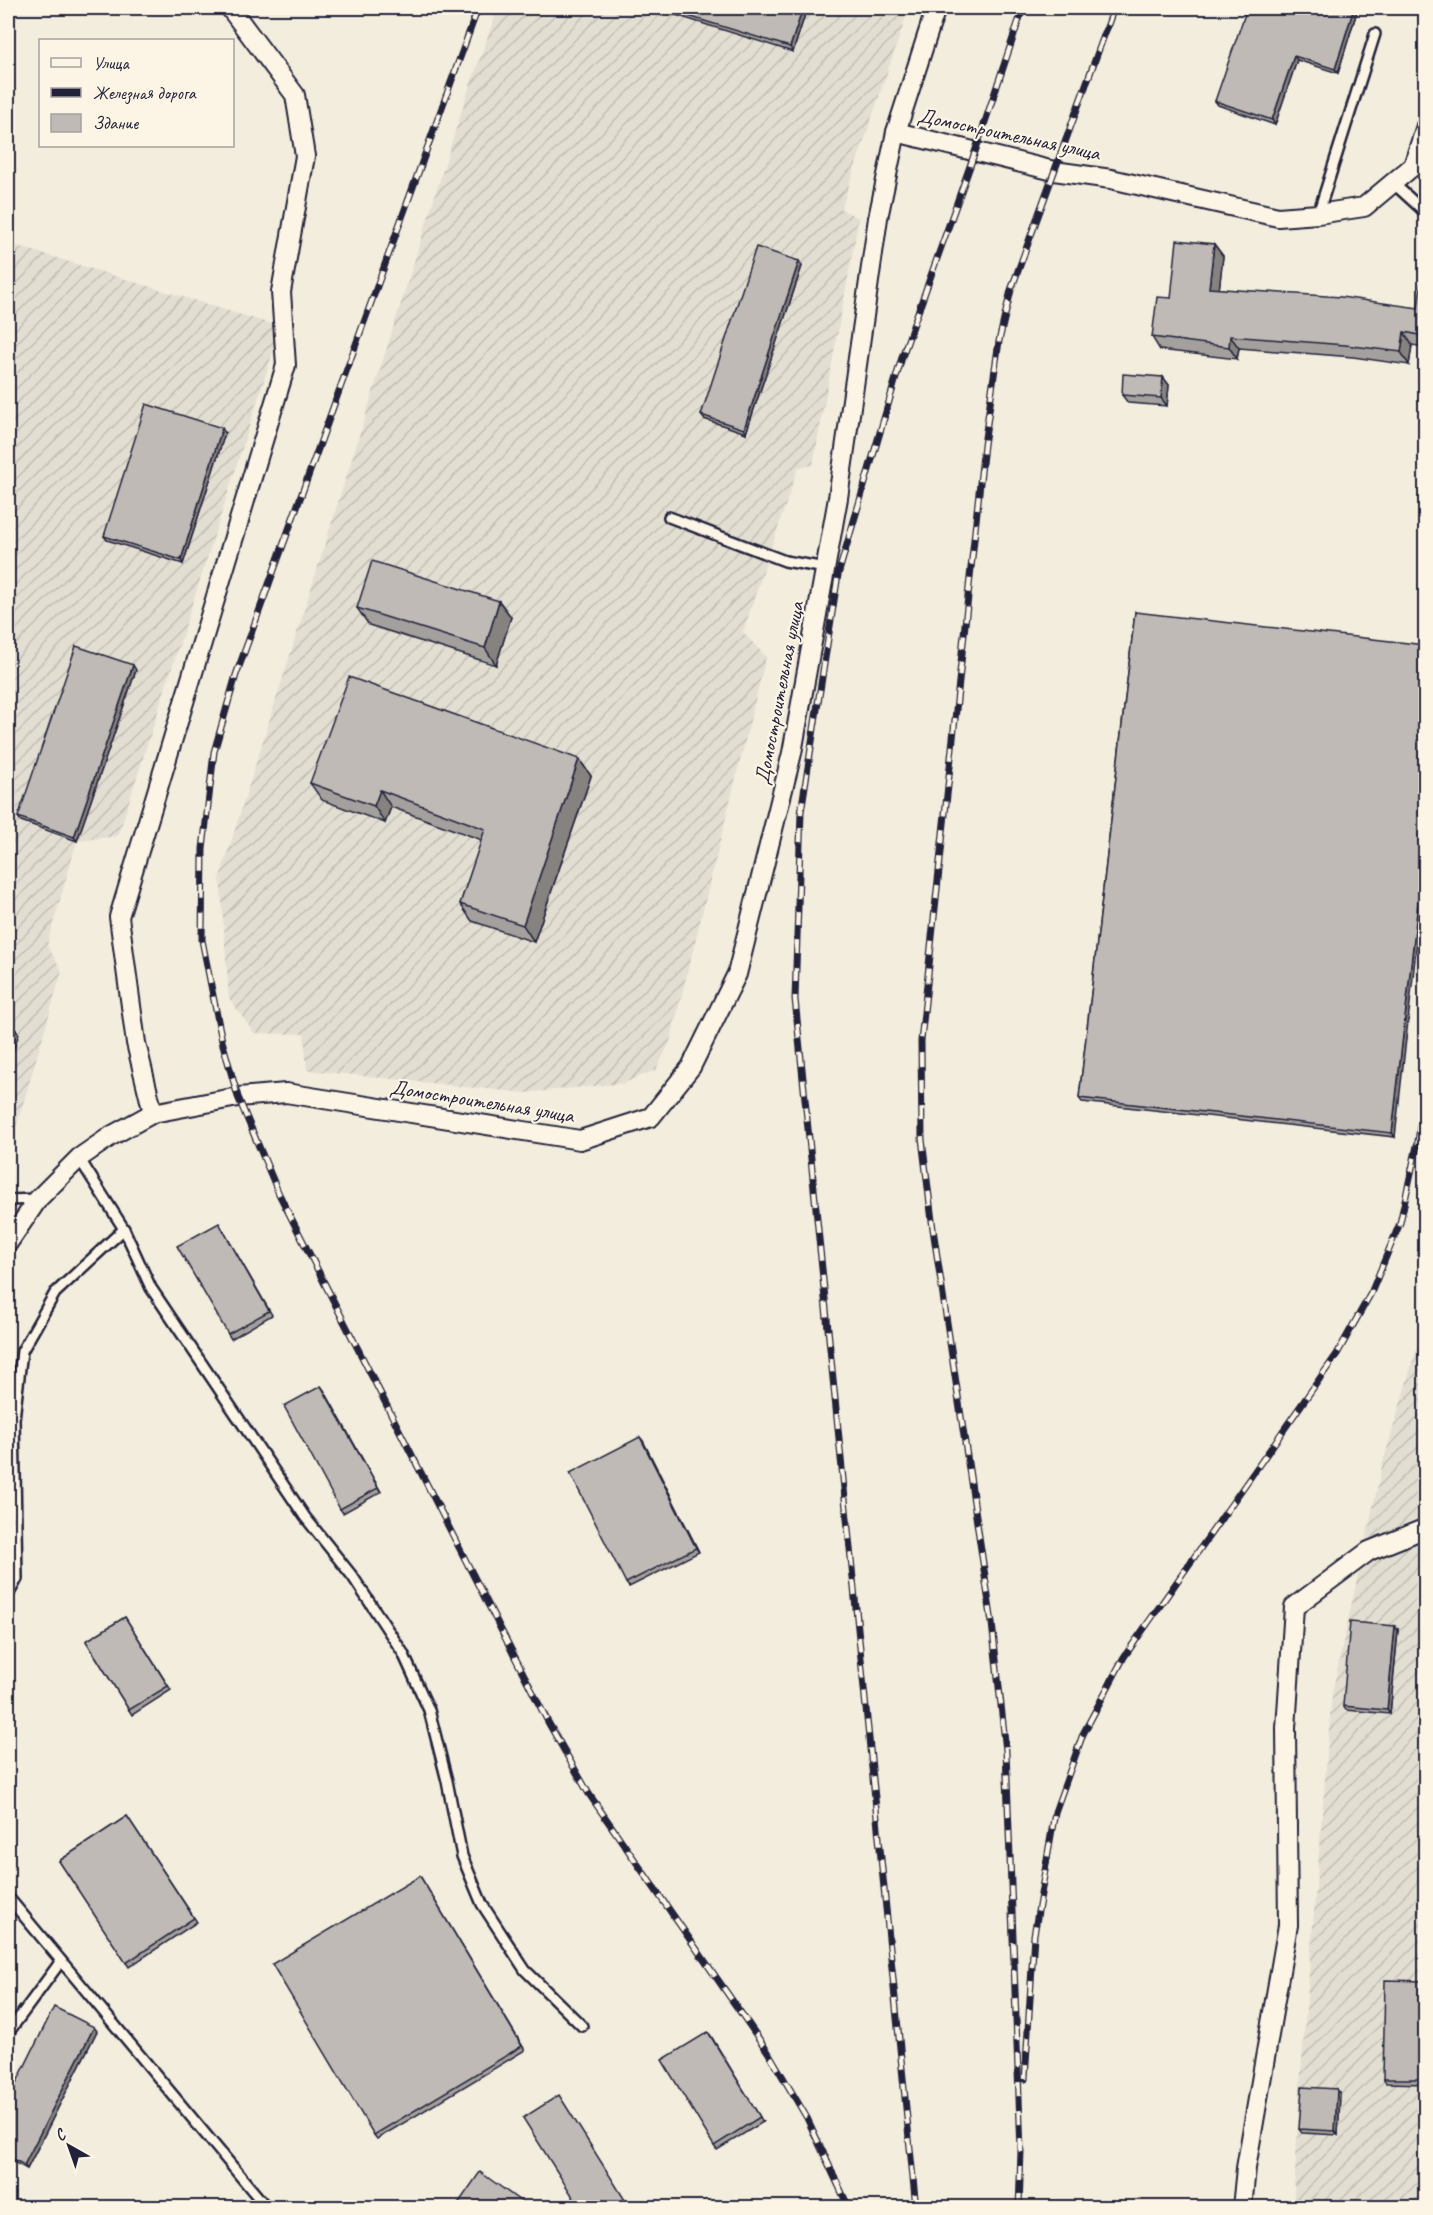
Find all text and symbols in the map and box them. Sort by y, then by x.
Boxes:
legend [39,39,234,147]
text: Улица [93,52,130,74]
text: Железная дорога [93,82,197,105]
street label: Домостроительная улица [916,102,1104,166]
text: Здание [93,112,139,134]
street label: Домостроительная улица [749,598,810,787]
street label: Домостроительная улица [388,1074,577,1129]
north arrow [39,2116,99,2176]
text: С [51,2124,71,2145]

